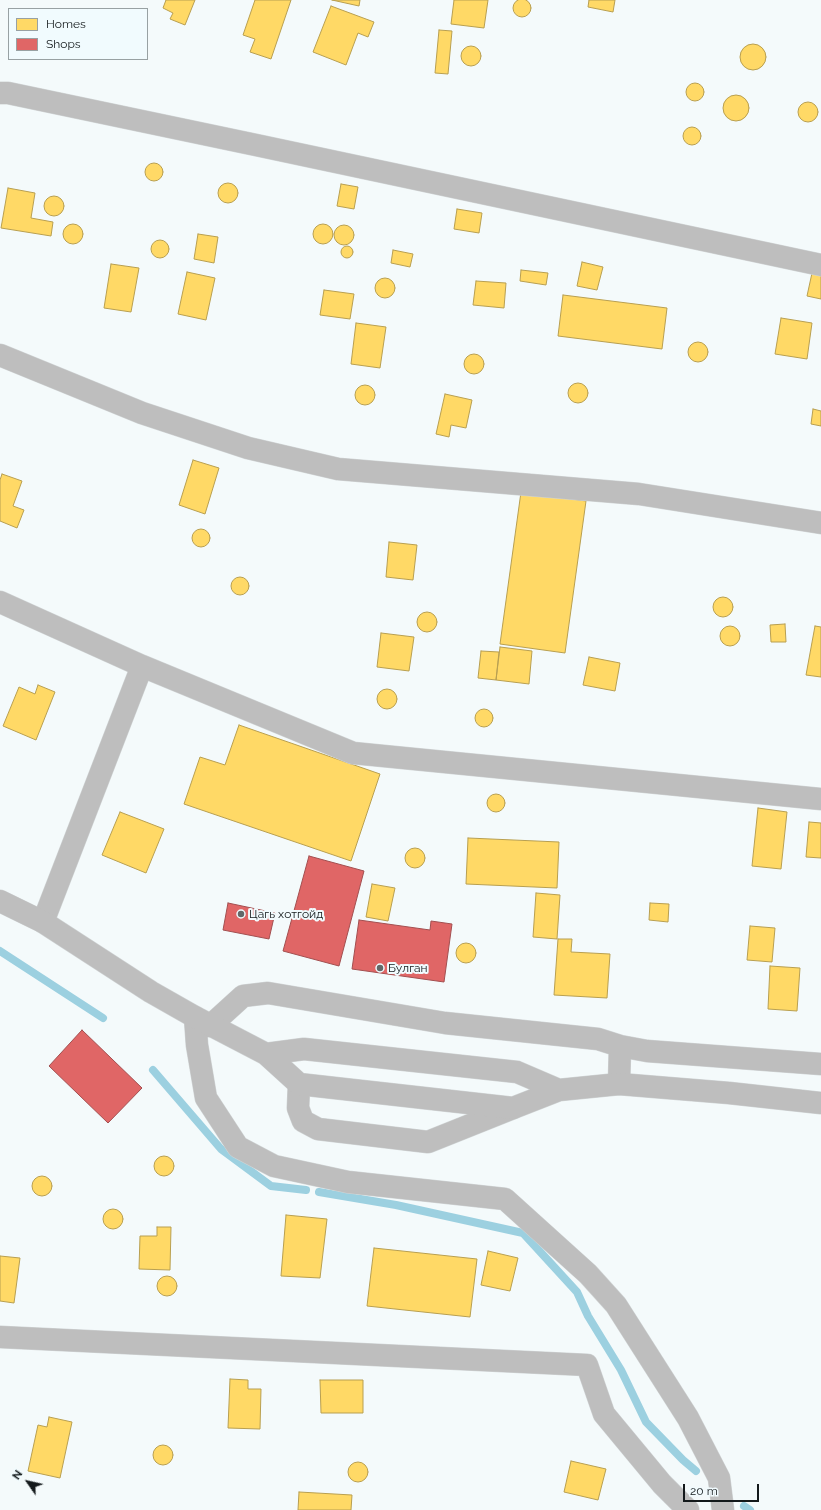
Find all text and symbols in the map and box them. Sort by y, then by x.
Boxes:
legend [8,8,148,60]
text: Homes [46,17,86,31]
text: Shops [46,37,81,51]
place label: Цагь хотгойд [249,907,323,921]
marker: Цагь хотгойд [236,909,246,919]
place label: Булган [388,961,428,975]
marker: Булган [375,963,385,973]
north arrow [8,1462,48,1502]
text: N [10,1468,25,1482]
scale bar [685,1476,761,1502]
text: 20 m [690,1484,718,1498]

